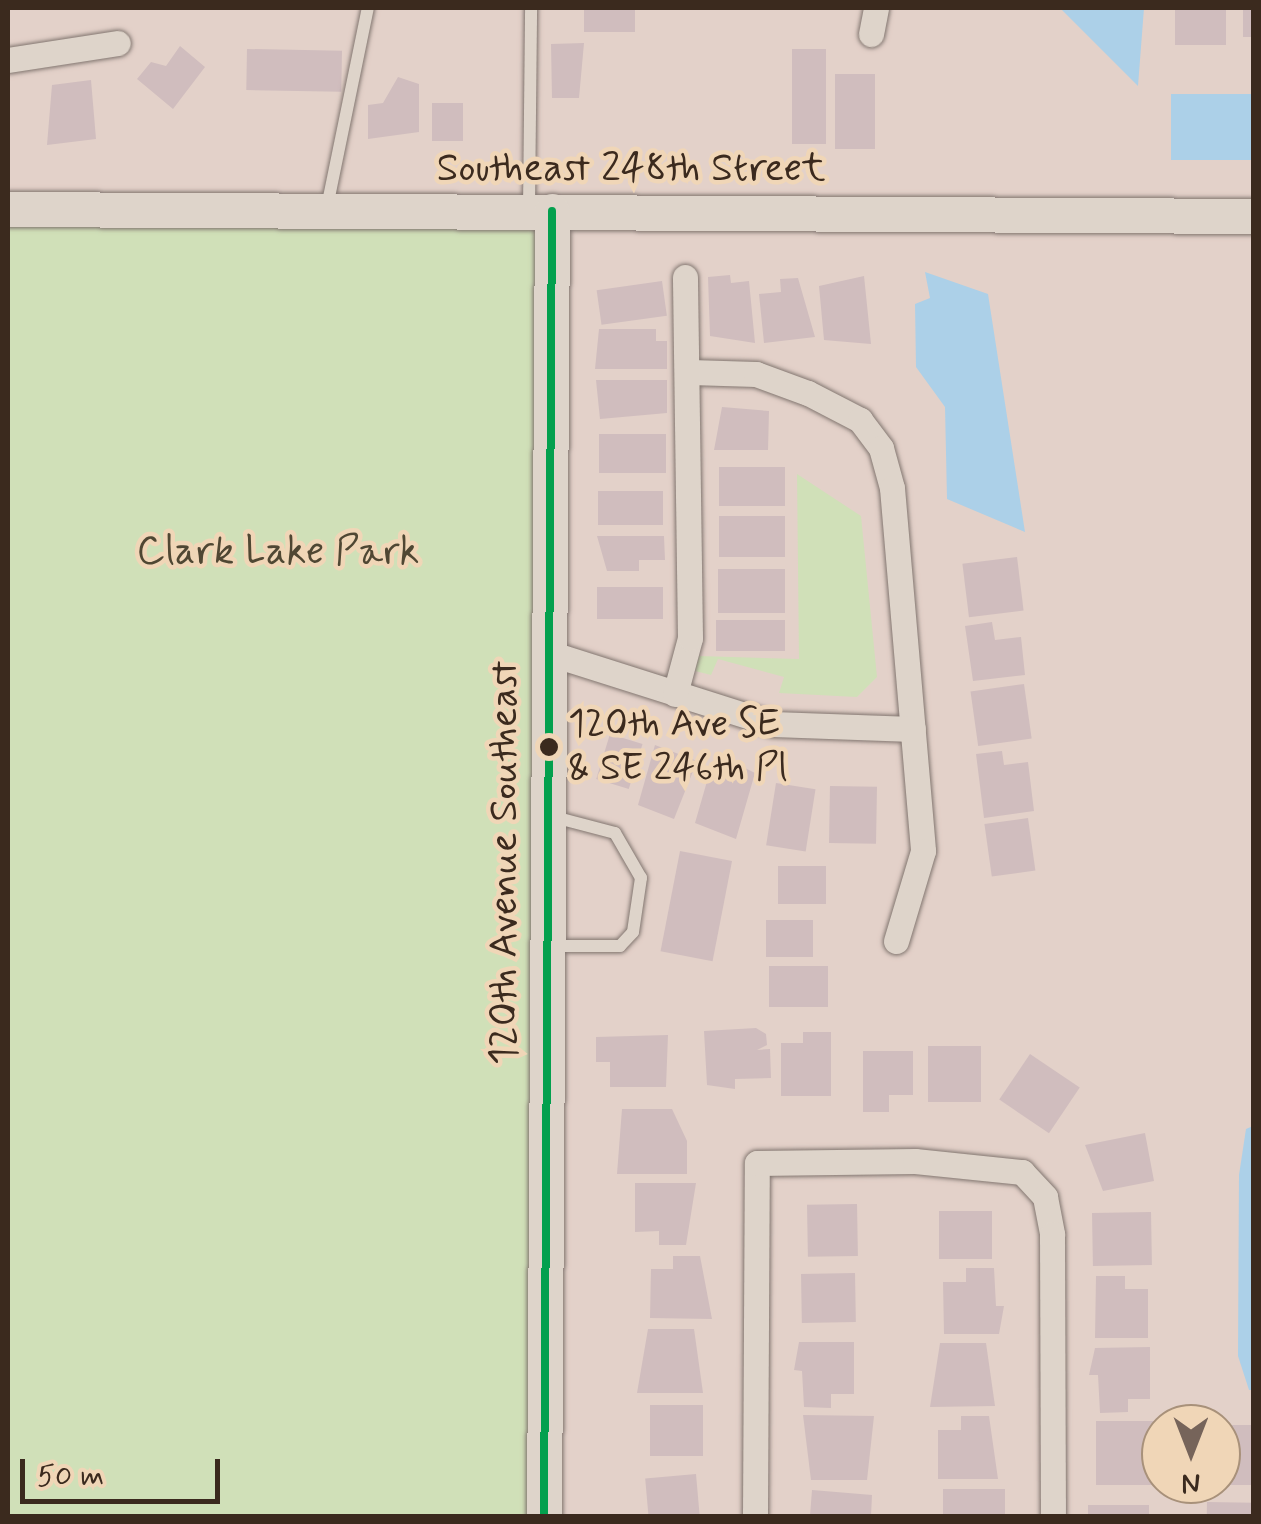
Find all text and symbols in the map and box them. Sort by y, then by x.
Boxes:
street label: Southeast 248th Street [436,145,826,193]
park label: Clark Lake Park [136,528,420,576]
street label: 120th Avenue Southeast [481,664,529,1062]
place label: 120th Ave SE & SE 246th Pl [568,702,787,792]
marker: 120th Ave SE & SE 246th Pl [539,737,559,757]
north arrow [1141,1404,1241,1504]
scale bar [25,1439,225,1501]
text: 50 m [37,1457,104,1496]
text: N [1182,1464,1200,1501]

